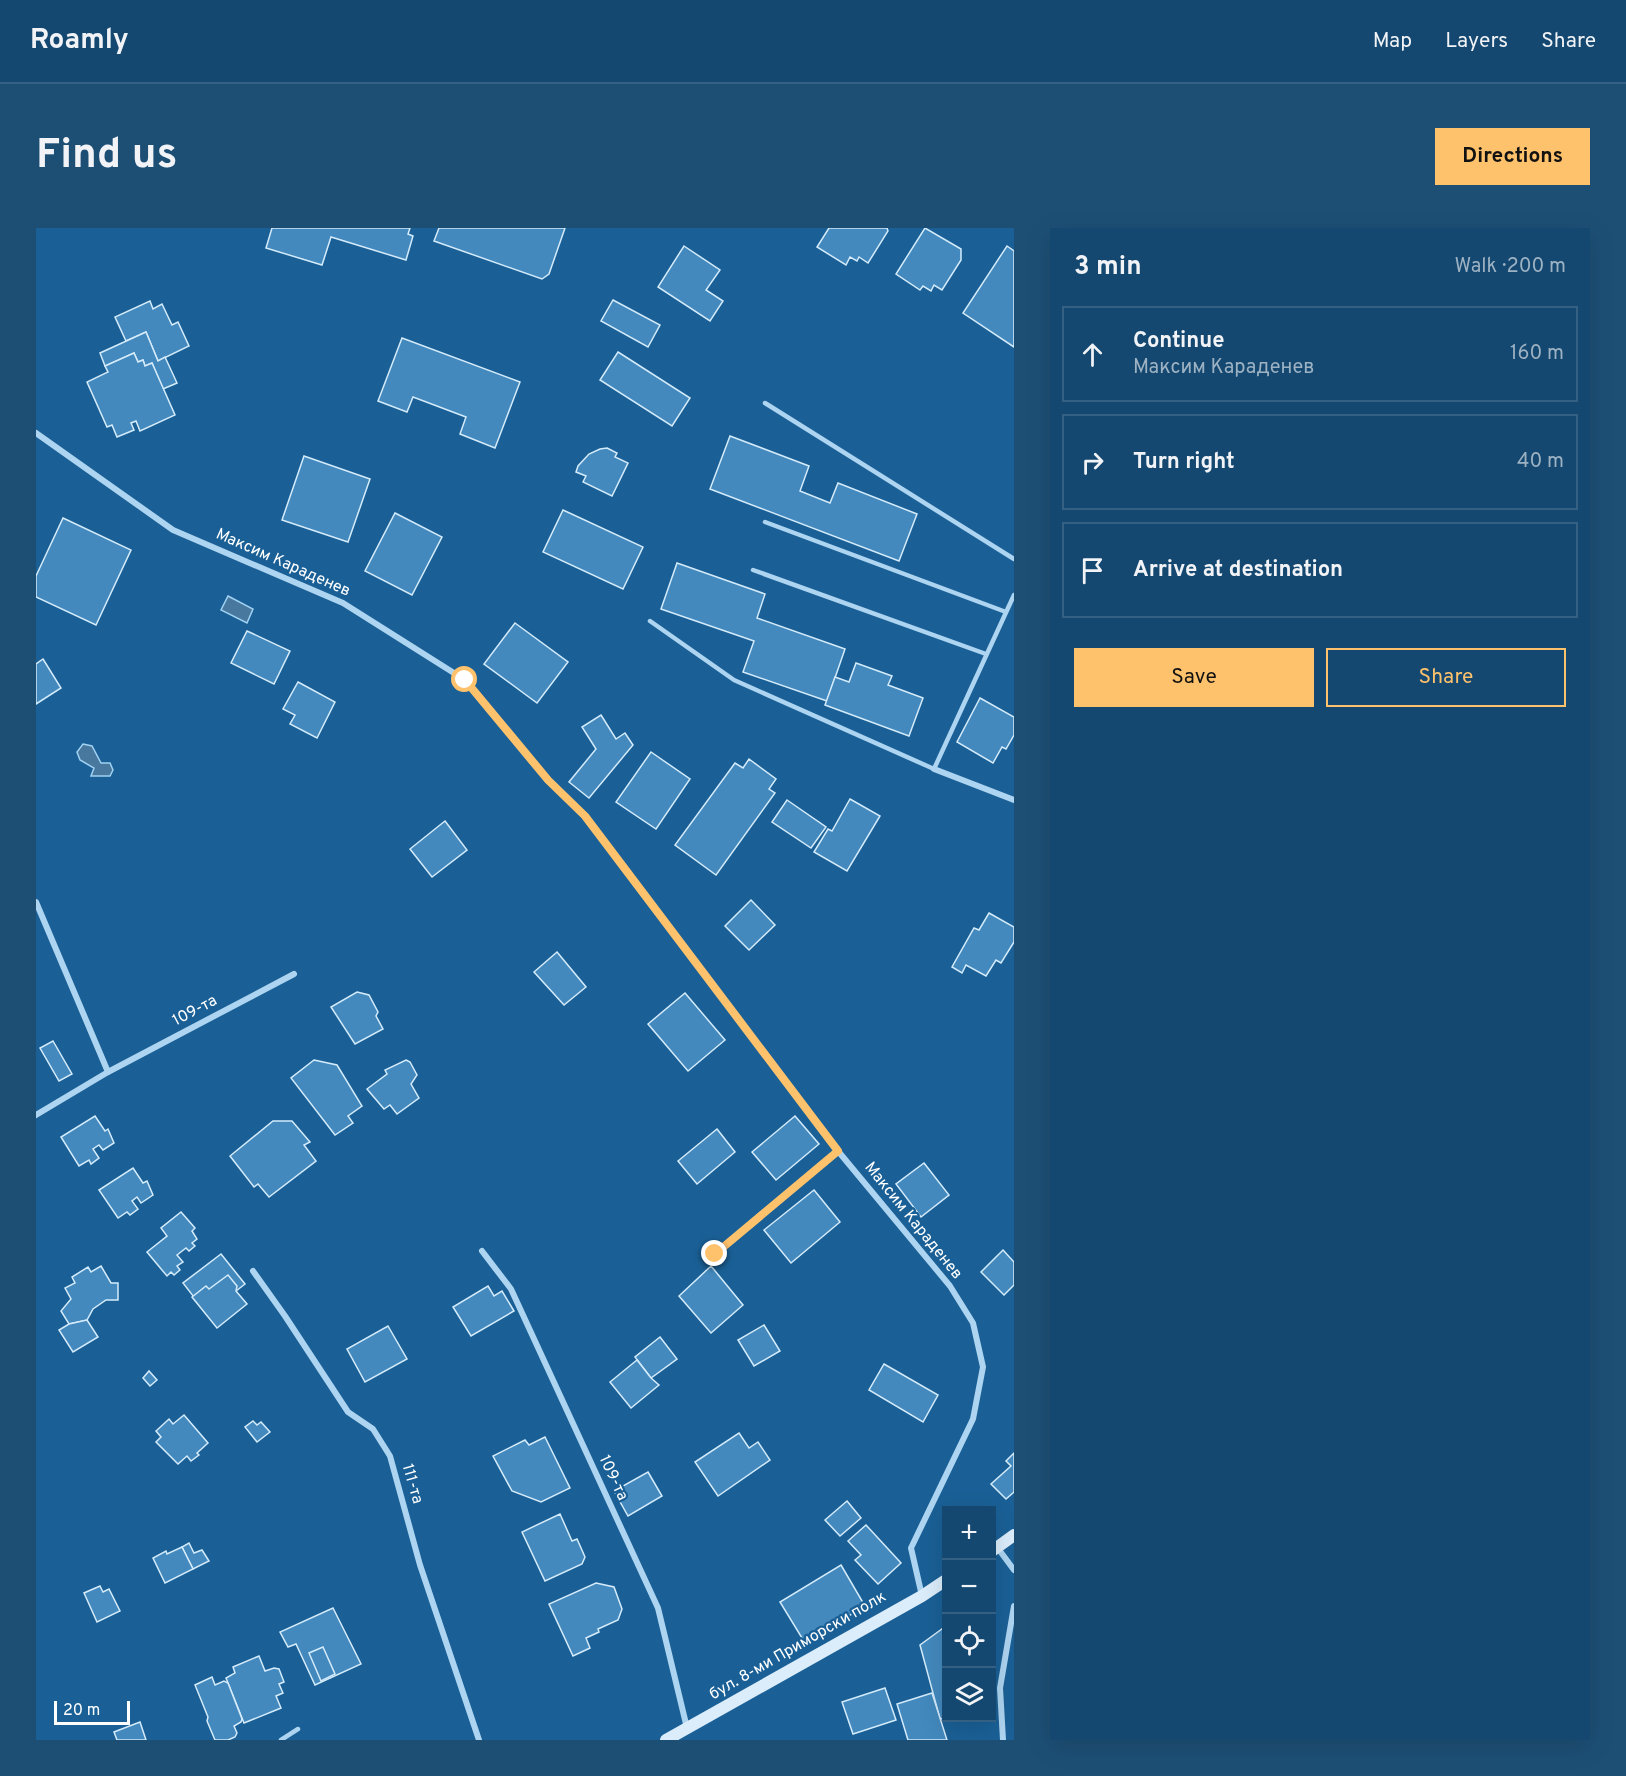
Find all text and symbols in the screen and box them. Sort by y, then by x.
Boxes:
text: Roamly [30,23,129,59]
text: Map [1373,28,1412,55]
text: Layers [1445,28,1508,55]
text: Share [1541,28,1596,55]
button: Directions [1435,128,1590,185]
text: Find us [36,130,177,183]
text: 3 min [1074,251,1142,284]
text: Walk · 200 m [1455,254,1566,280]
text: Continue [1133,328,1224,355]
icon: ahead [1076,338,1109,371]
text: 160 m [1510,341,1564,367]
text: Максим Караденев [1133,355,1315,381]
icon: right [1076,446,1109,479]
text: Turn right [1133,449,1235,476]
text: 40 m [1517,449,1564,475]
street label: Максим Караденев [213,524,353,602]
icon: arrive [1076,554,1109,587]
text: Arrive at destination [1133,557,1343,584]
button: Save [1074,648,1314,707]
button: Share [1326,648,1566,707]
route start [451,666,477,692]
street label: 109-та [169,991,221,1031]
street label: Максим Караденев [860,1158,966,1284]
route end [701,1240,727,1266]
street label: 109-та [594,1452,632,1504]
street label: 111-та [397,1462,427,1506]
map controls [942,1506,996,1722]
button: + [942,1506,996,1560]
button: − [942,1560,996,1614]
street label: бул. 8-ми Приморски полк [706,1587,890,1705]
button: locate [942,1614,996,1668]
button: layers [942,1668,996,1722]
scale bar [54,1698,130,1726]
text: 20 m [63,1701,100,1721]

